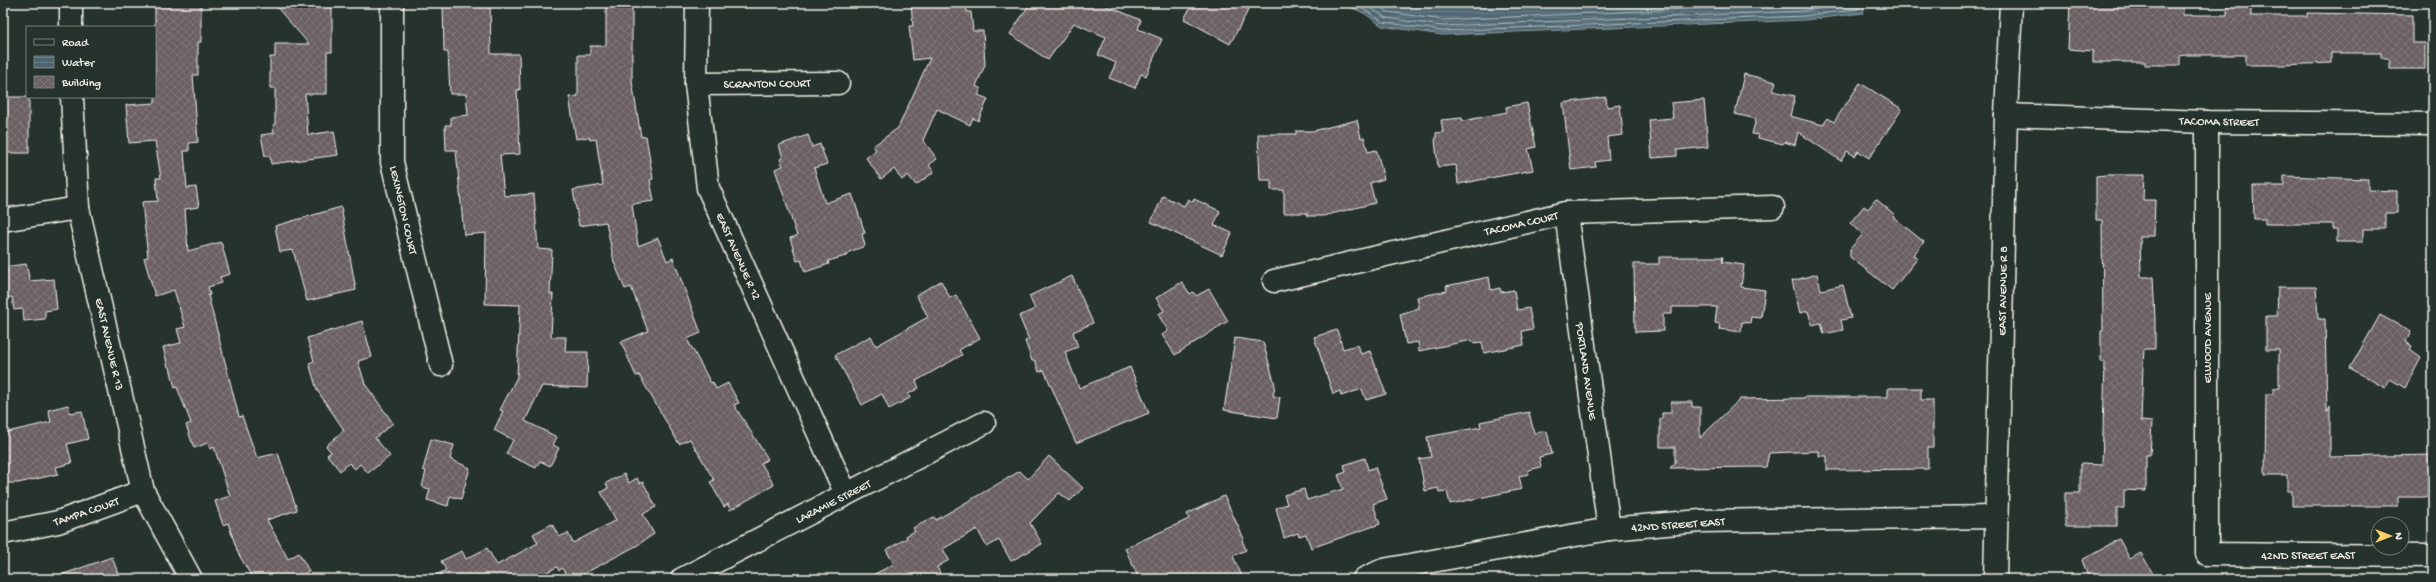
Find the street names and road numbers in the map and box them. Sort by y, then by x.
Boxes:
street label: SCRANTON COURT [723,77,812,93]
street label: TACOMA STREET [2178,115,2260,131]
street label: LEXINGTON COURT [385,165,419,258]
street label: TACOMA COURT [1482,209,1561,240]
street label: EAST AVENUE R 12 [712,211,763,303]
street label: EAST AVENUE R 8 [1996,246,2012,336]
street label: ELWOOD AVENUE [2202,292,2216,383]
street label: EAST AVENUE R 13 [91,297,125,392]
street label: PORTLAND AVENUE [1571,321,1599,421]
street label: LARAMIE STREET [794,477,875,528]
street label: TAMPA COURT [51,495,122,531]
street label: 42ND STREET EAST [1631,516,1727,536]
street label: 42ND STREET EAST [2261,550,2356,564]

